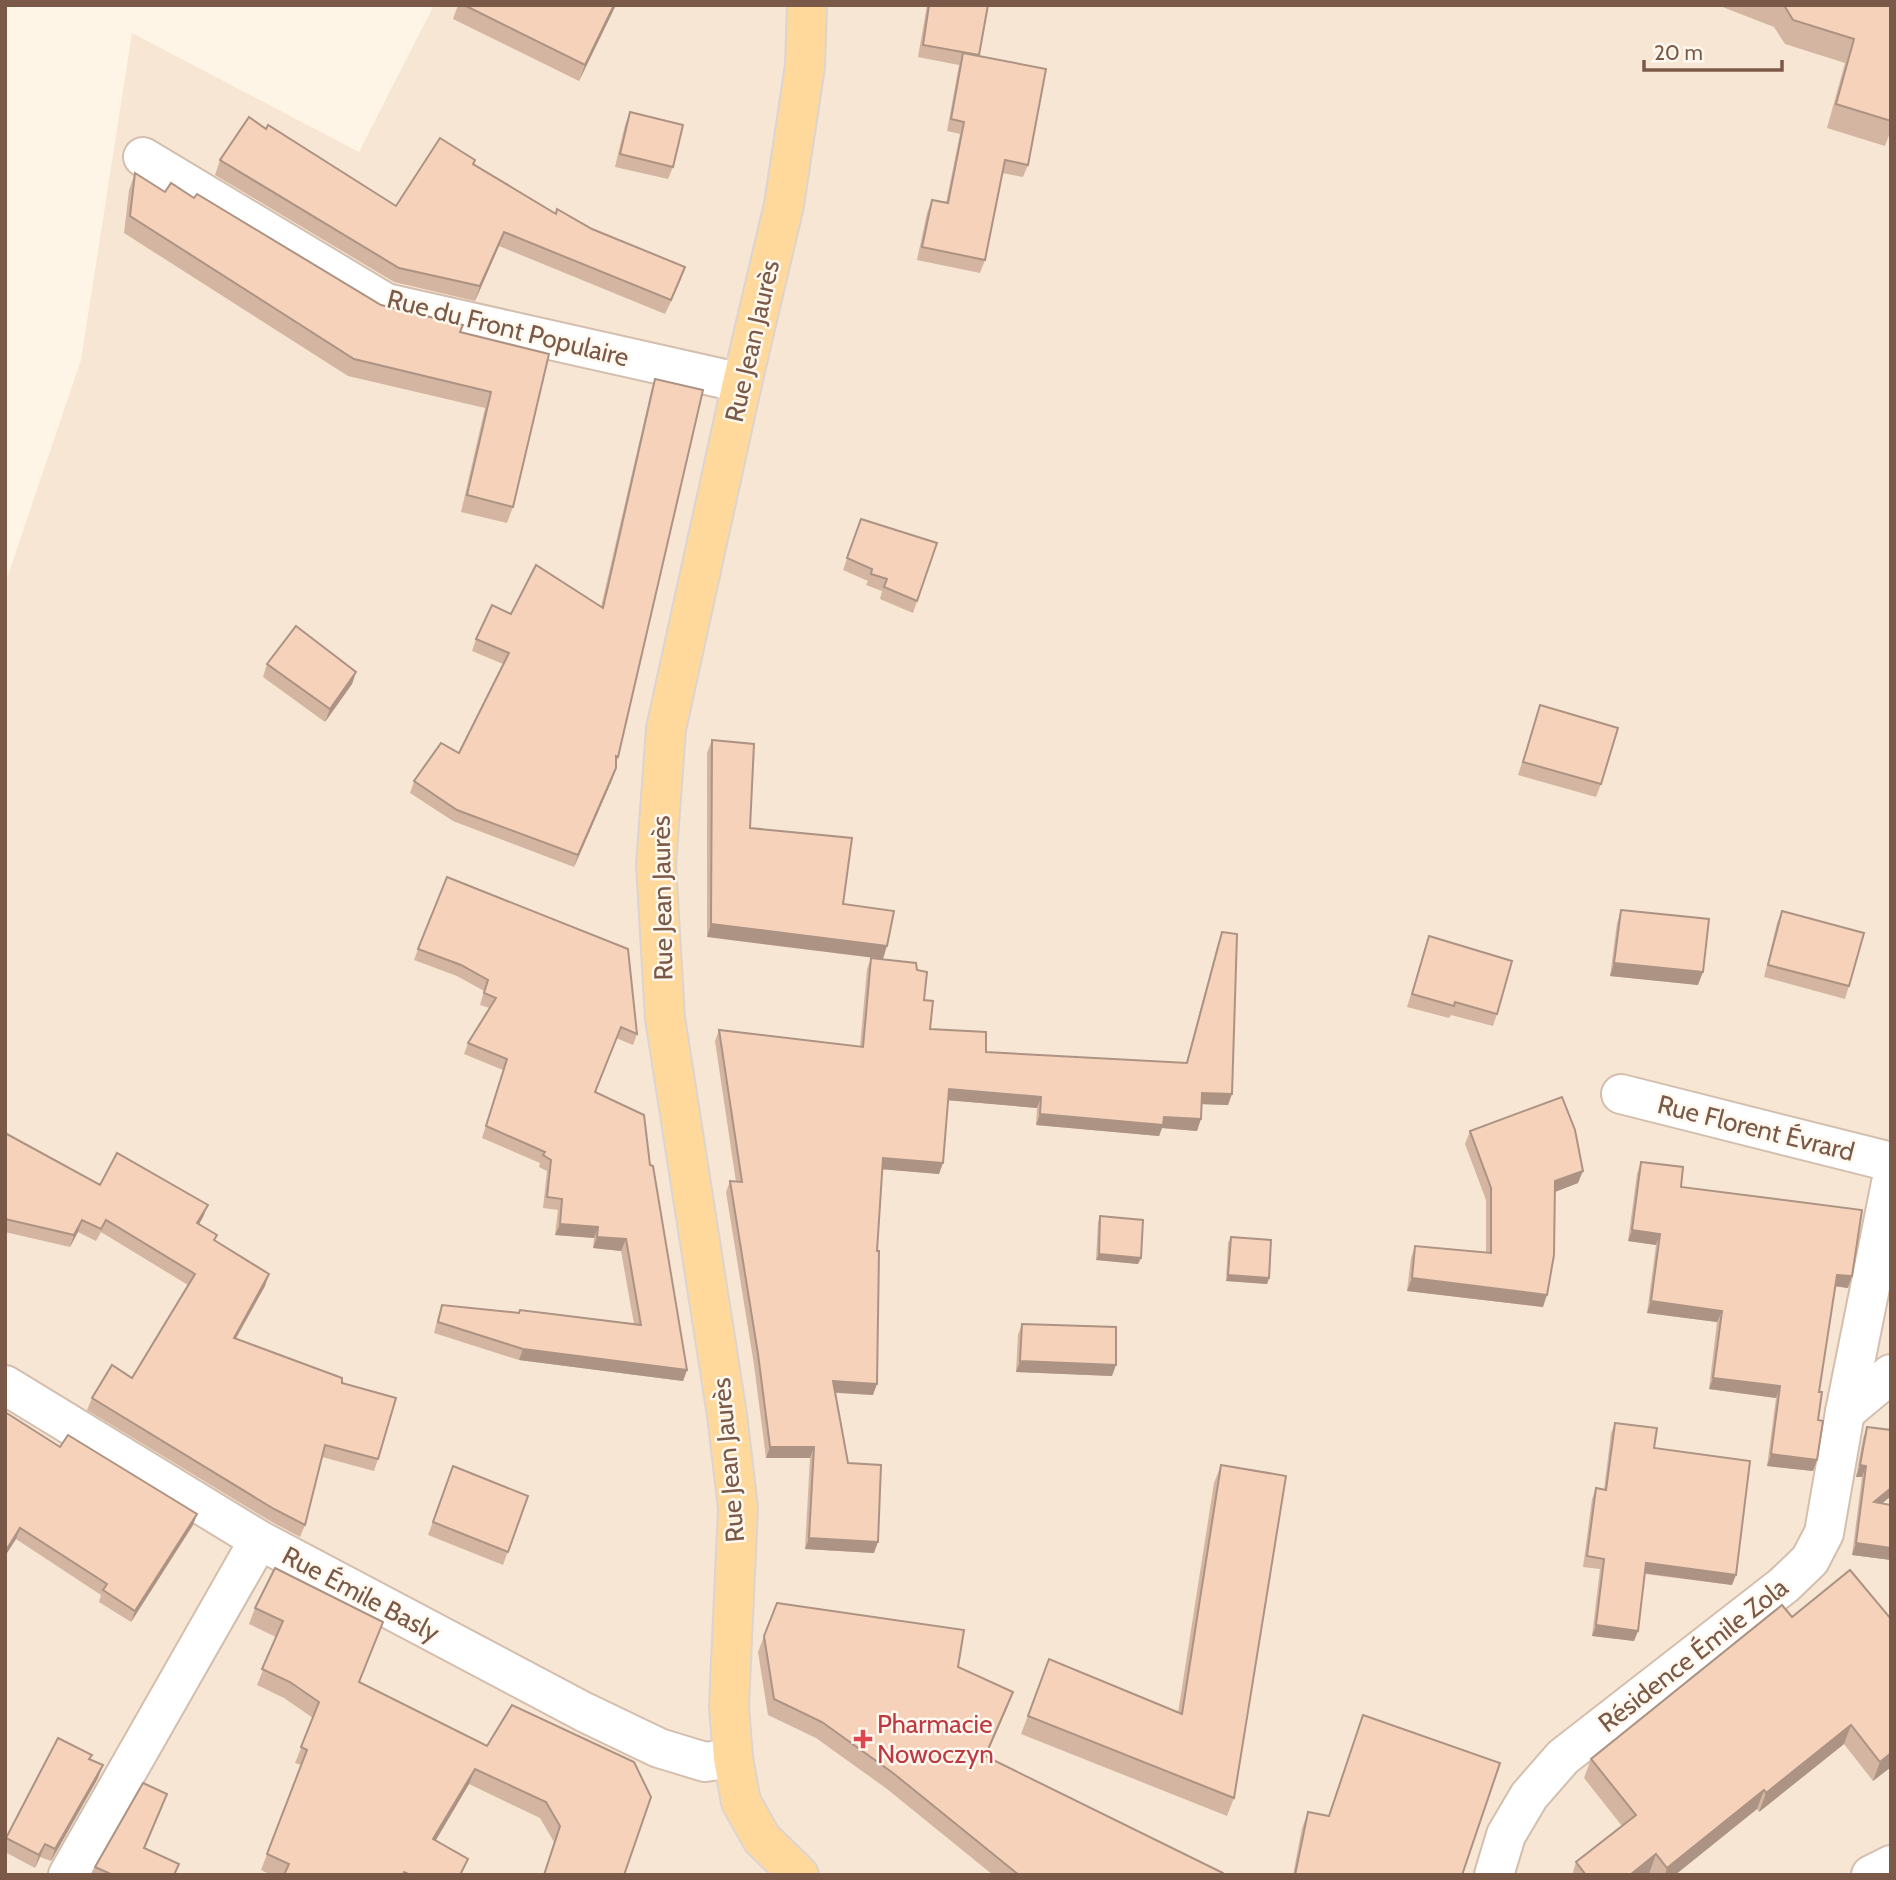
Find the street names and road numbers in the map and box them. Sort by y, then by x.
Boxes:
street label: Rue Jean Jaurès [718,257,786,425]
street label: Rue du Front Populaire [384,282,632,374]
street label: Rue Jean Jaurès [645,815,679,981]
street label: Rue Florent Évrard [1654,1088,1858,1168]
street label: Rue Jean Jaurès [705,1376,751,1544]
street label: Rue Émile Basly [277,1539,445,1649]
street label: Résidence Émile Zola [1592,1571,1795,1739]

